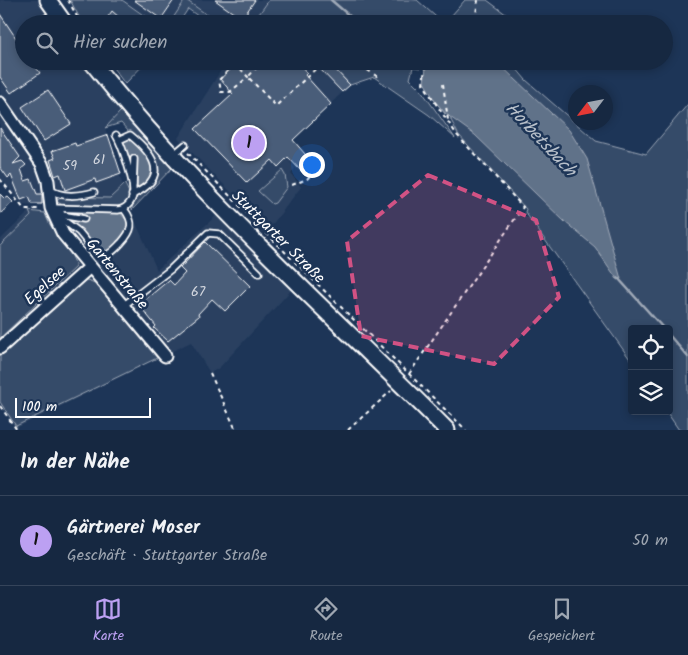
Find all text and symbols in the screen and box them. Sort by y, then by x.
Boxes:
search box [15,15,673,70]
text: Hier suchen [73,28,167,58]
icon: search [33,29,61,57]
north arrow [568,85,613,130]
water label: Horbetsbach [497,96,584,185]
pin: 1 [233,124,265,162]
house number: 61 [93,149,105,171]
your location [299,152,325,178]
house number: 59 [63,155,77,177]
street label: Stuttgarter Straße [225,184,331,290]
street label: Gartenstraße [80,233,154,315]
street label: Egelsee [18,260,72,312]
house number: 67 [191,281,206,303]
map controls [628,325,673,415]
button: locate [628,325,673,370]
button: layers [628,370,673,415]
scale bar [15,395,151,418]
text: 100 m [22,396,57,418]
text: In der Nähe [20,446,130,479]
text: Gärtnerei Moser [67,513,200,543]
text: 1 [34,528,38,553]
text: 50 m [632,528,668,553]
text: Geschäft · Stuttgarter Straße [67,543,267,568]
tab: Karte [93,595,124,647]
tab: Route [309,595,342,647]
tab: Gespeichert [528,595,595,647]

